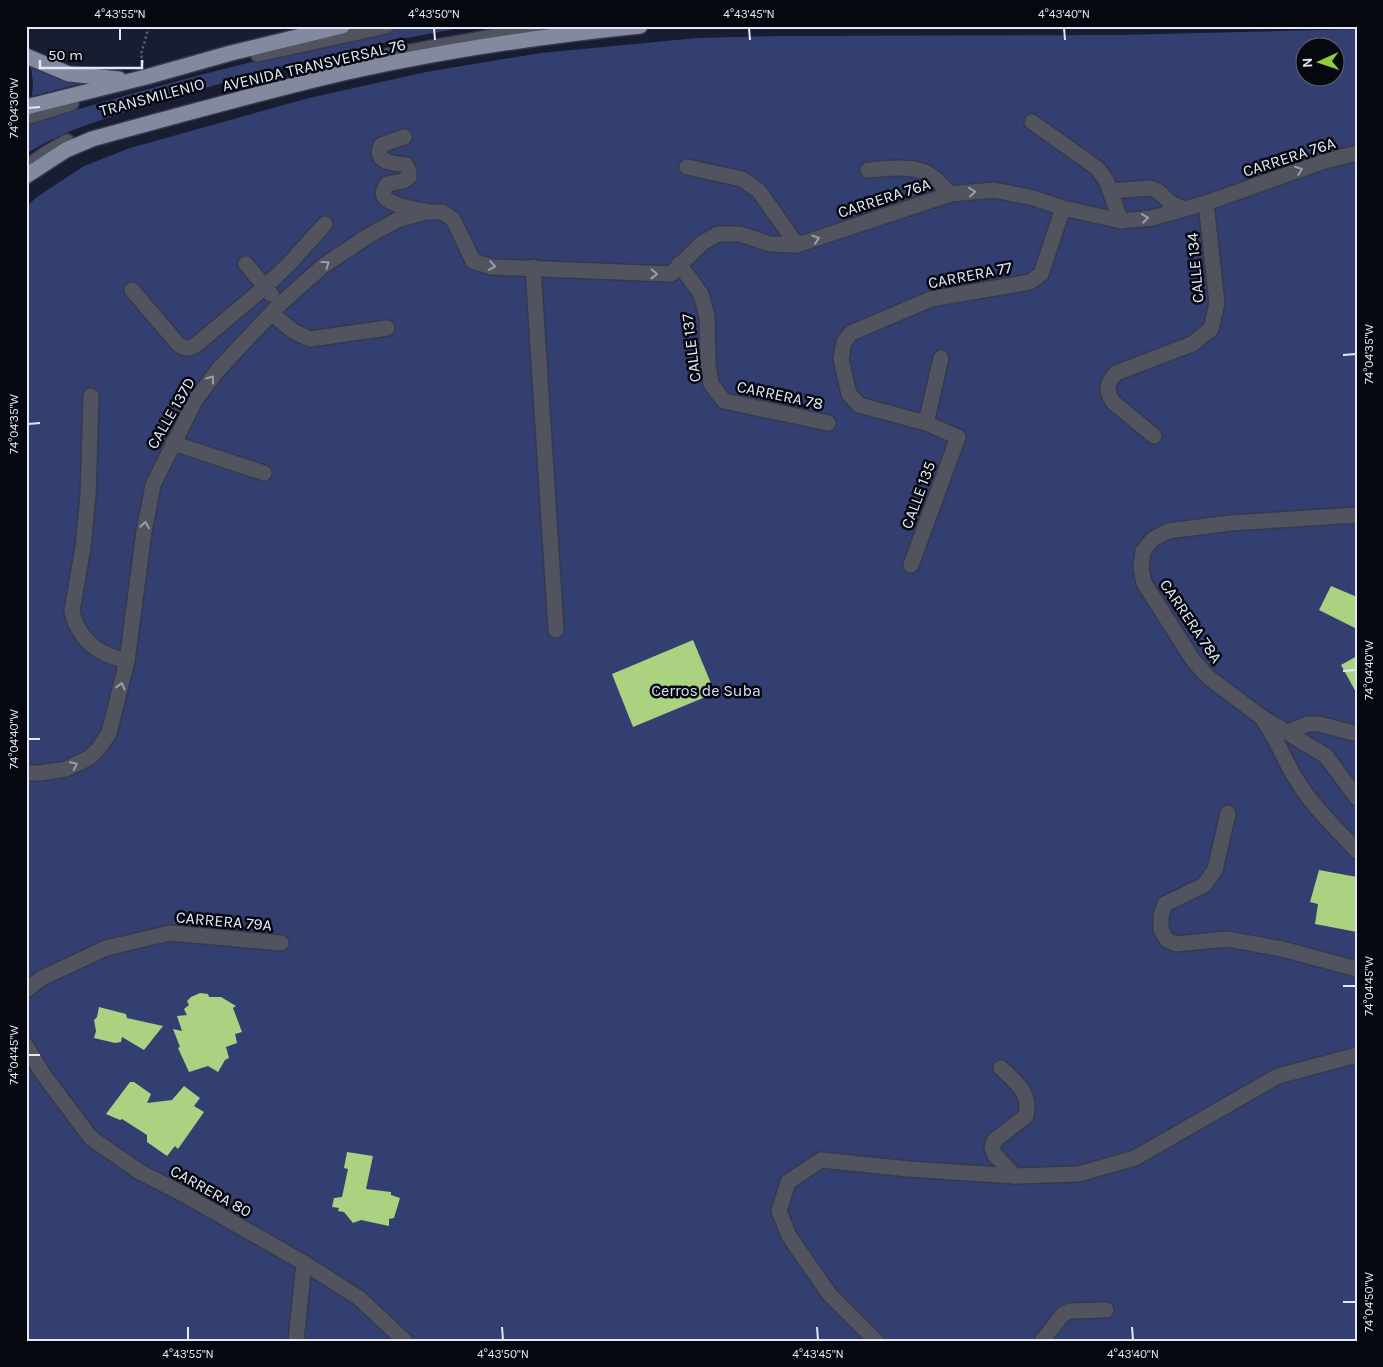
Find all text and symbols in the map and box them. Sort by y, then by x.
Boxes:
text: 4°43'55"N [94,7,146,21]
text: 4°43'50"N [408,7,460,21]
text: 4°43'45"N [723,7,775,21]
text: 4°43'40"N [1038,7,1090,21]
street label: AVENIDA TRANSVERSAL 76 [220,35,408,95]
scale bar [40,38,142,70]
north arrow [1296,38,1346,88]
text: 50 m [48,46,83,64]
text: N [1299,57,1316,68]
street label: TRANSMILENIO [97,74,207,120]
text: 74°04'30"W [7,78,21,138]
street label: CARRERA 76A [1240,133,1338,181]
one-way arrow [1295,166,1303,176]
street label: CARRERA 76A [835,174,933,222]
one-way arrow [968,187,976,198]
one-way arrow [1140,214,1149,224]
street label: CALLE 134 [1182,232,1208,304]
one-way arrow [812,234,820,244]
street label: CARRERA 77 [926,257,1014,292]
one-way arrow [487,260,496,270]
one-way arrow [320,262,329,270]
one-way arrow [650,269,658,279]
street label: CALLE 137 [677,312,705,383]
text: 74°04'35"W [1362,324,1376,384]
street label: CALLE 137D [143,374,199,452]
one-way arrow [205,375,214,385]
street label: CARRERA 78 [735,377,825,413]
text: 74°04'35"W [7,394,21,454]
street label: CALLE 135 [897,459,939,531]
one-way arrow [139,521,149,530]
street label: CARRERA 78A [1156,576,1226,666]
text: 74°04'40"W [1362,640,1376,700]
park label: Cerros de Suba [651,681,761,700]
one-way arrow [115,682,126,690]
text: 74°04'40"W [7,709,21,769]
one-way arrow [69,761,78,771]
street label: CARRERA 79A [175,907,273,935]
text: 74°04'45"W [1362,956,1376,1016]
text: 74°04'45"W [7,1025,21,1085]
street label: CARRERA 80 [167,1161,255,1221]
text: 74°04'50"W [1362,1272,1376,1332]
text: 4°43'55"N [162,1347,214,1361]
text: 4°43'50"N [477,1347,529,1361]
text: 4°43'45"N [792,1347,844,1361]
text: 4°43'40"N [1107,1347,1159,1361]

